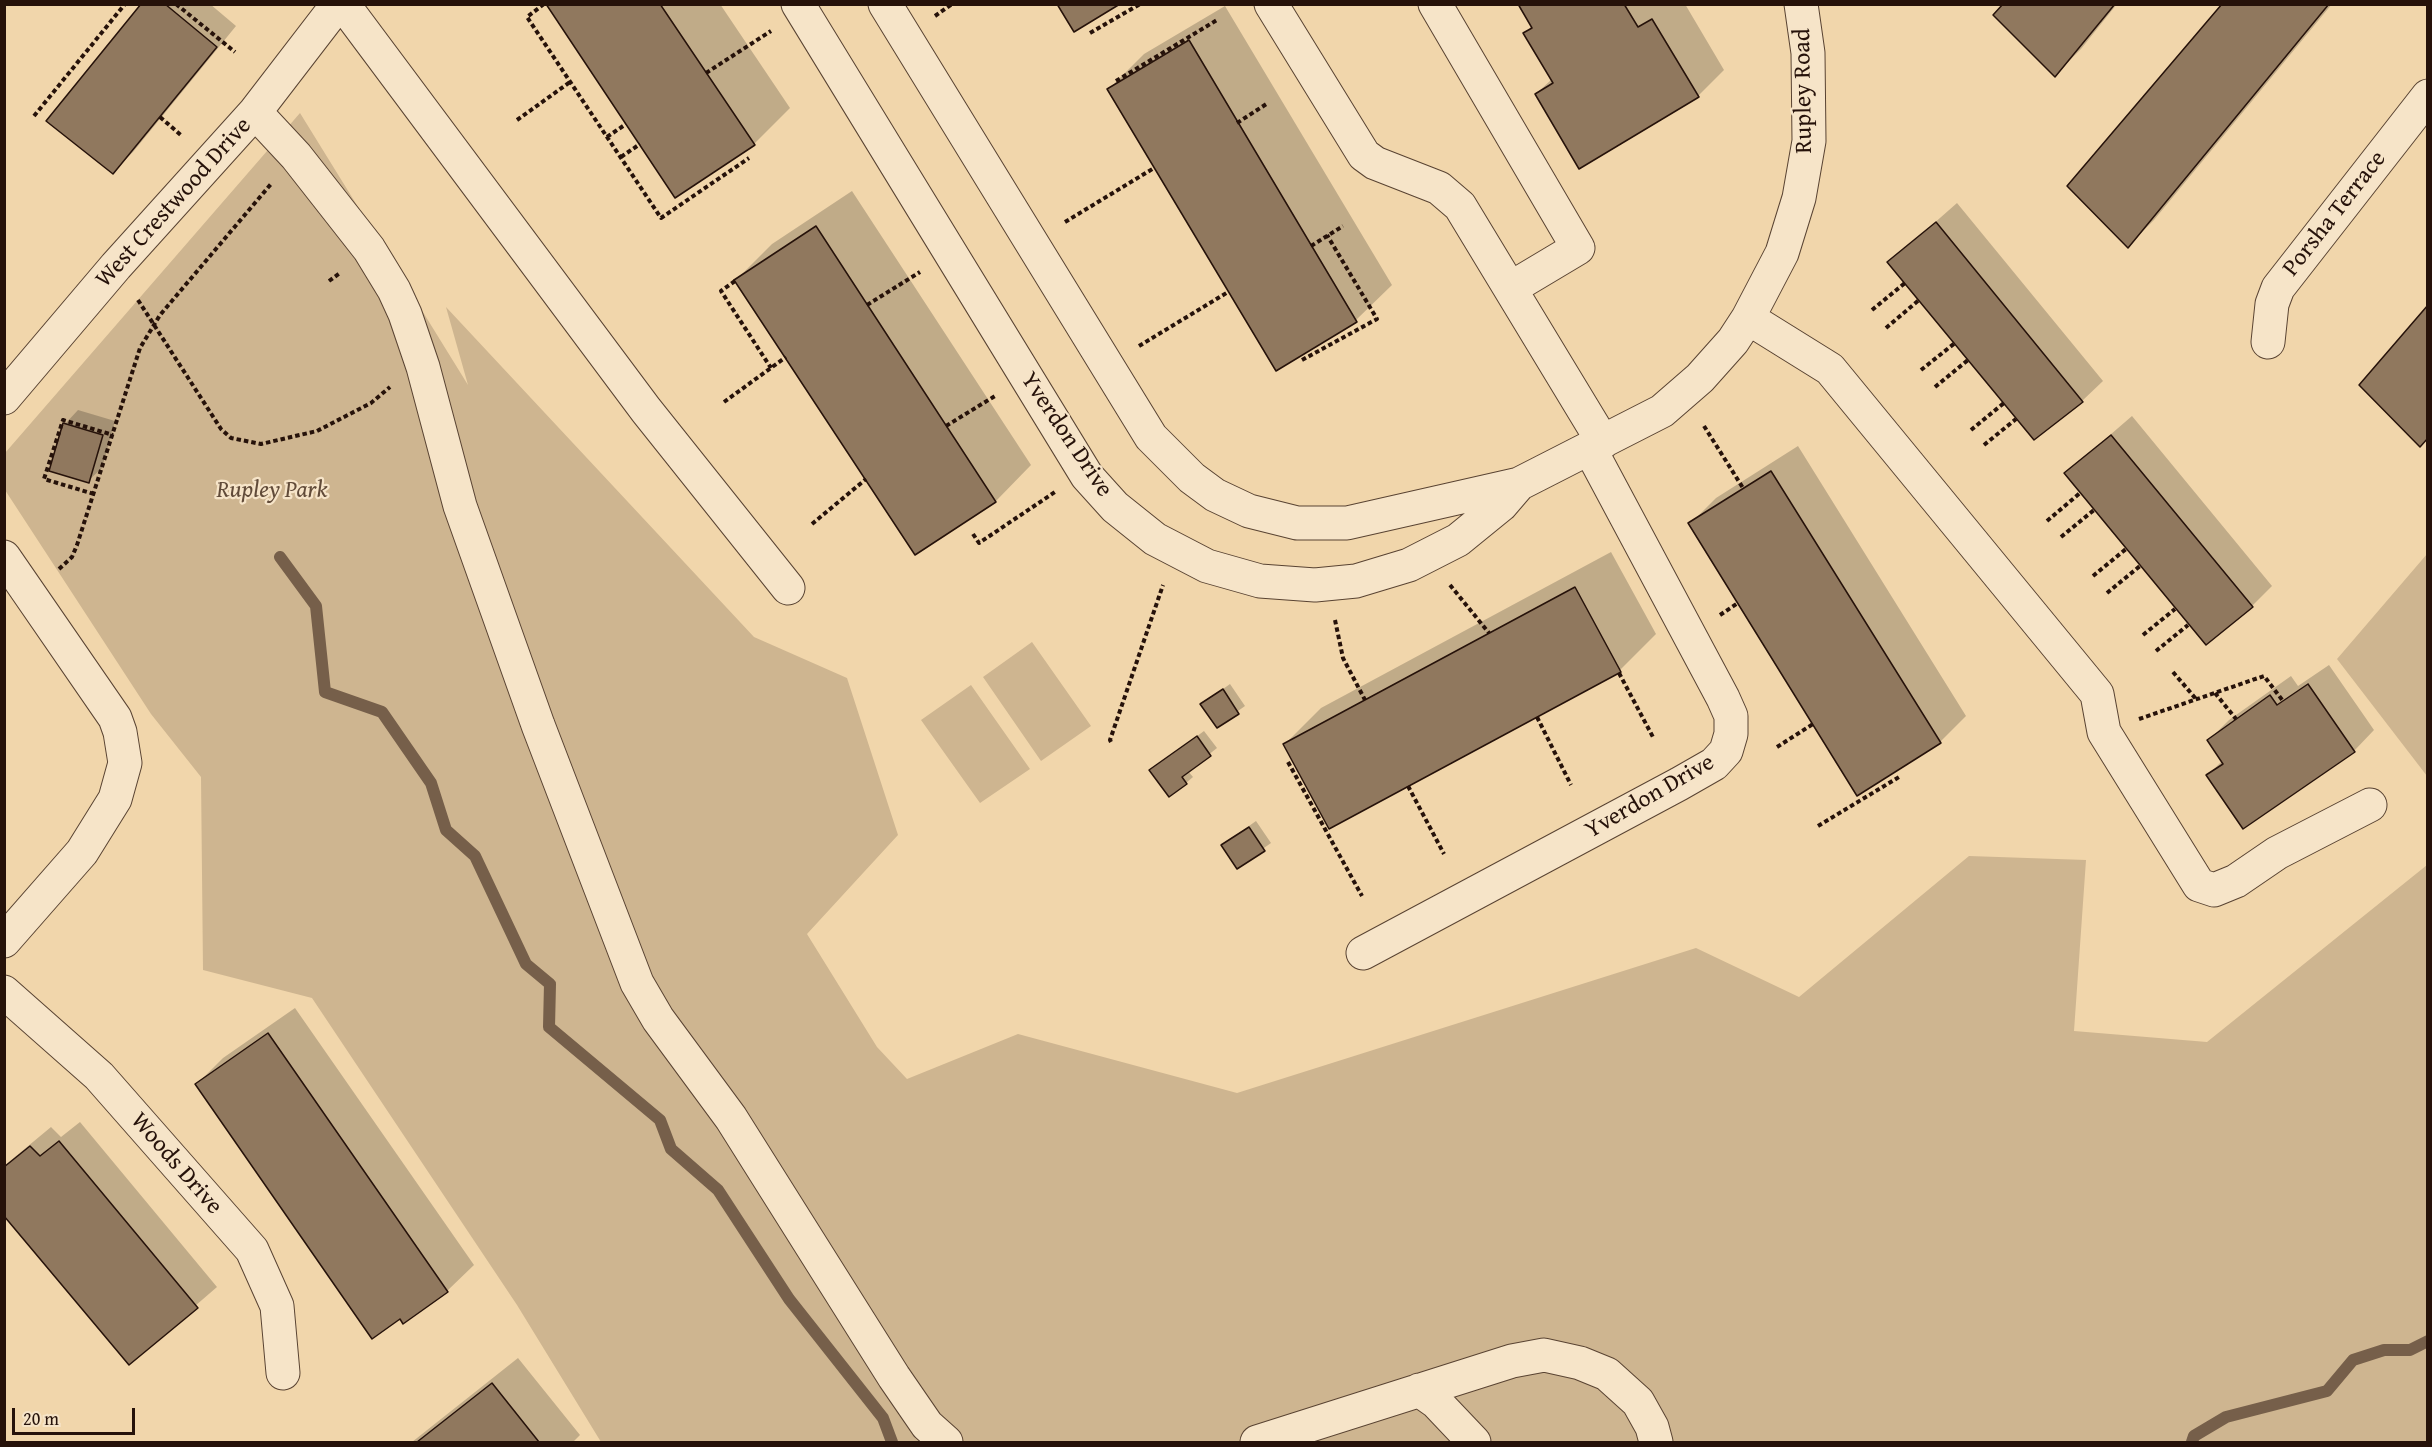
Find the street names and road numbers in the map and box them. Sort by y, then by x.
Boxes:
street label: Rupley Road [1789,28,1819,154]
street label: West Crestwood Drive [90,112,258,294]
street label: Porsha Terrace [2277,146,2393,282]
street label: Yverdon Drive [1014,367,1118,503]
street label: Yverdon Drive [1580,748,1720,846]
street label: Woods Drive [124,1107,228,1221]

